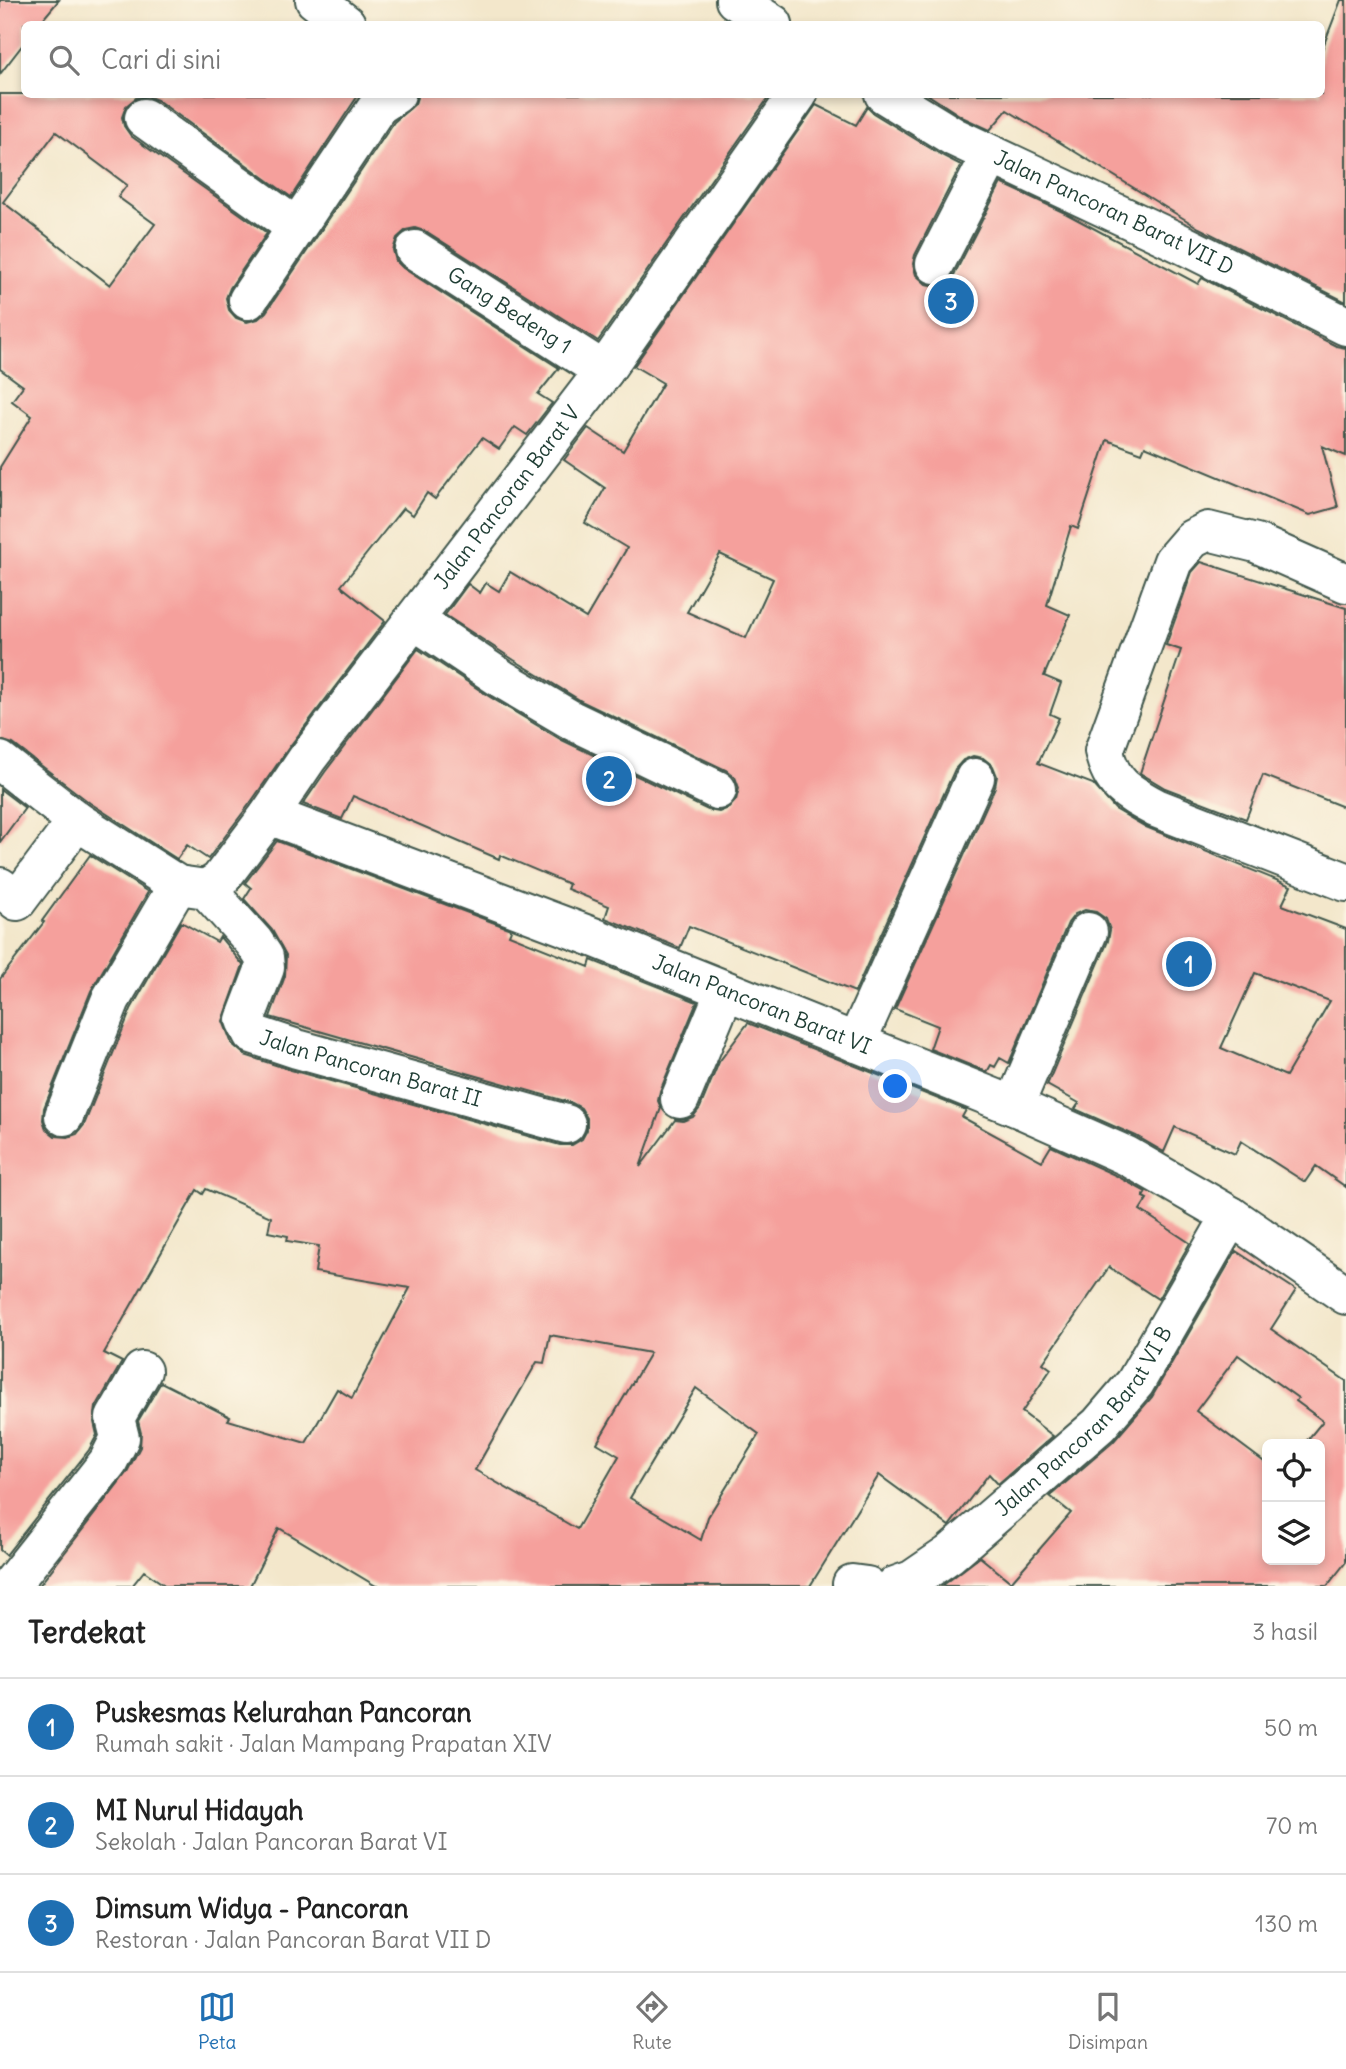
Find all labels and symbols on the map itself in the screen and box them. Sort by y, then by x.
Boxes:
street label: Jalan Pancoran Barat VII D [990,144,1238,281]
street label: Gang Bedeng 1 [443,260,577,360]
pin: 3 [928,275,974,327]
street label: Jalan Pancoran Barat V [428,400,586,594]
pin: 2 [586,753,632,805]
pin: 1 [1166,938,1212,990]
street label: Jalan Pancoran Barat VI [649,948,875,1060]
street label: Jalan Pancoran Barat II [256,1024,484,1113]
your location [878,1069,912,1103]
street label: Jalan Pancoran Barat VI B [989,1321,1178,1522]

